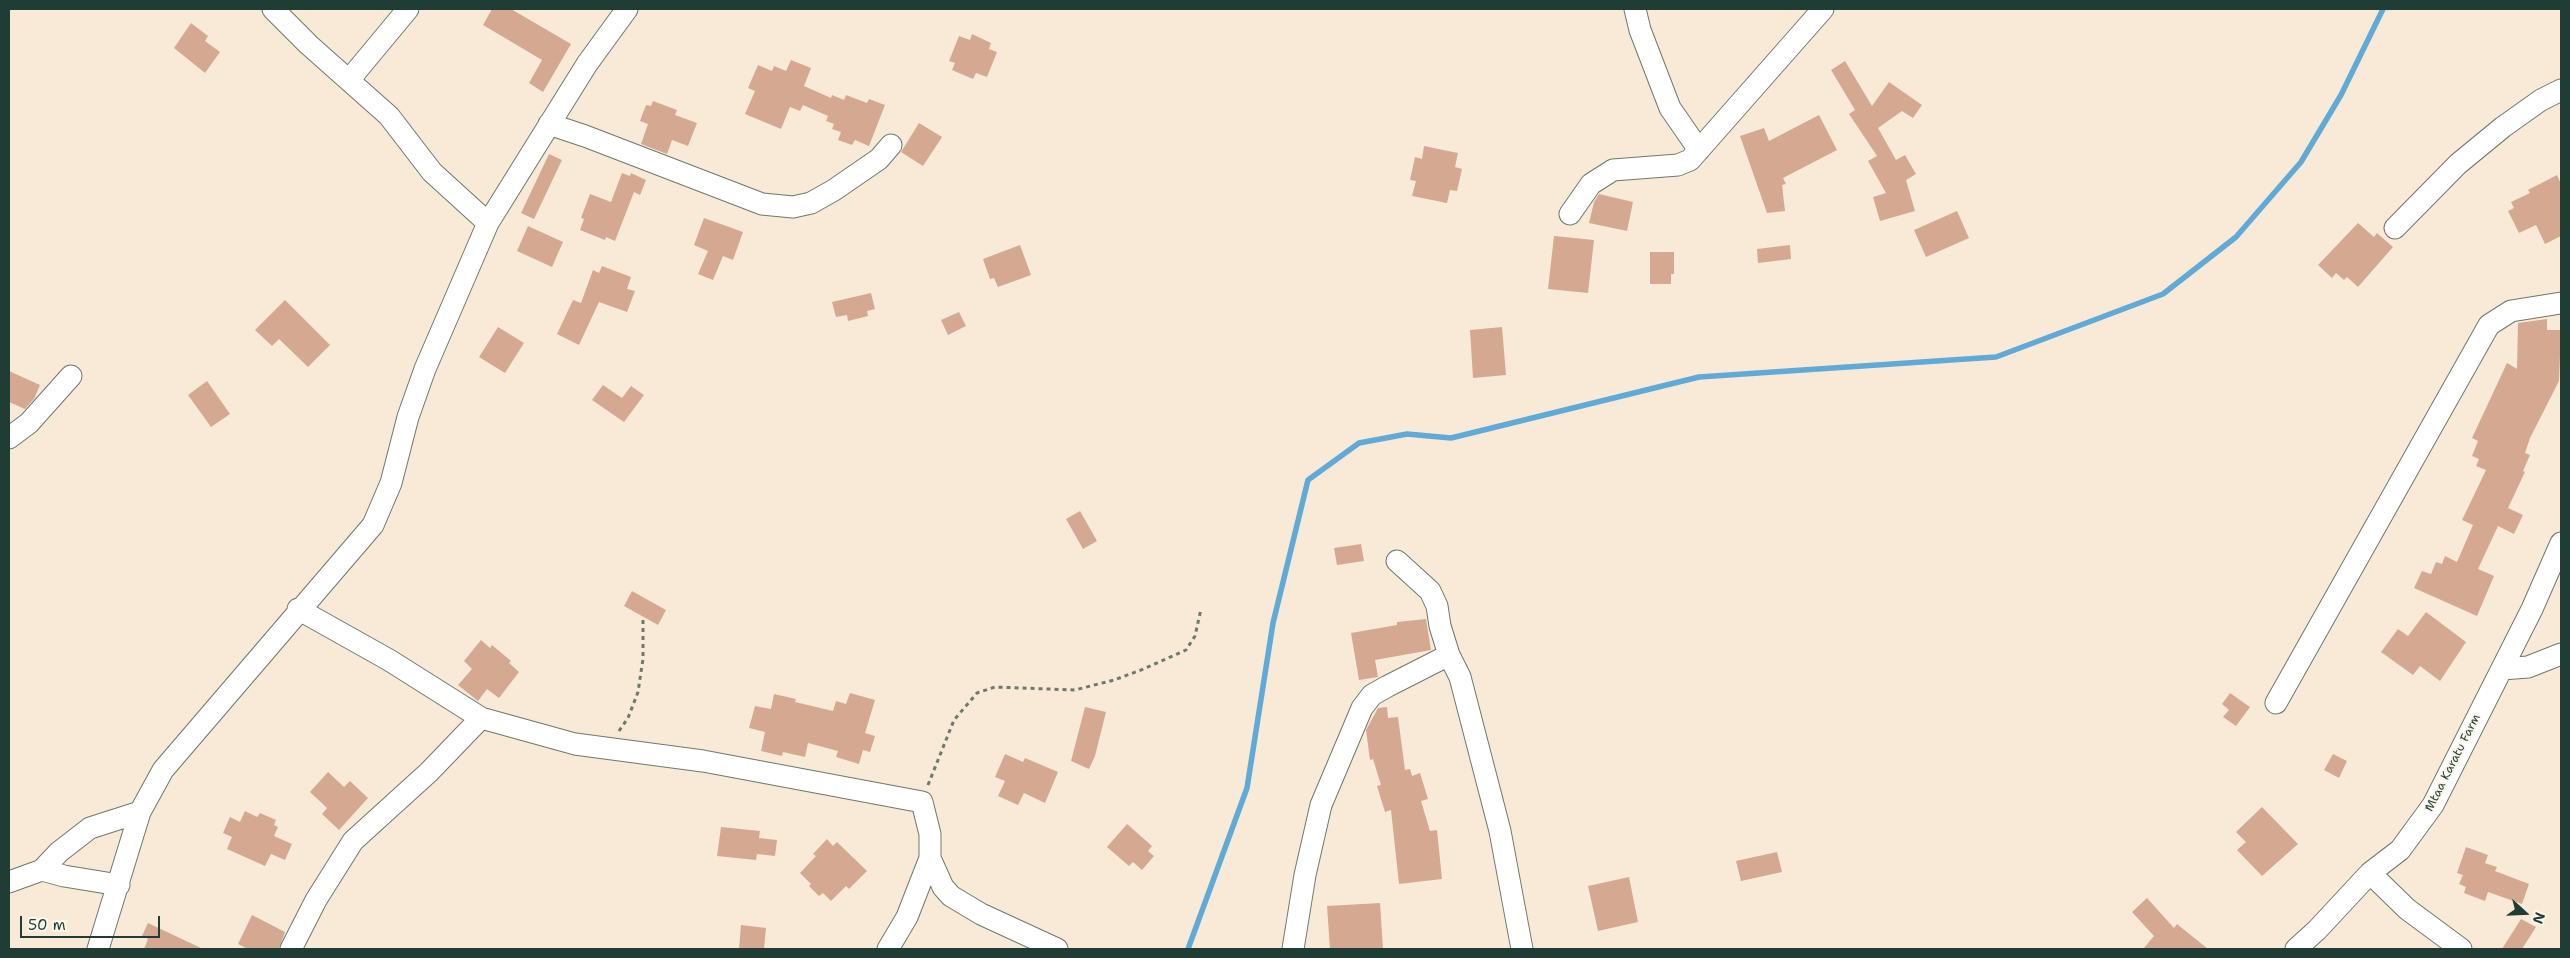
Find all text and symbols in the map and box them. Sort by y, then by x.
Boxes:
street label: Mtaa Karatu Farm [2422,712,2484,814]
north arrow [2500,888,2550,938]
scale bar [22,906,162,938]
text: N [2529,910,2549,926]
text: 50 m [28,915,66,935]

